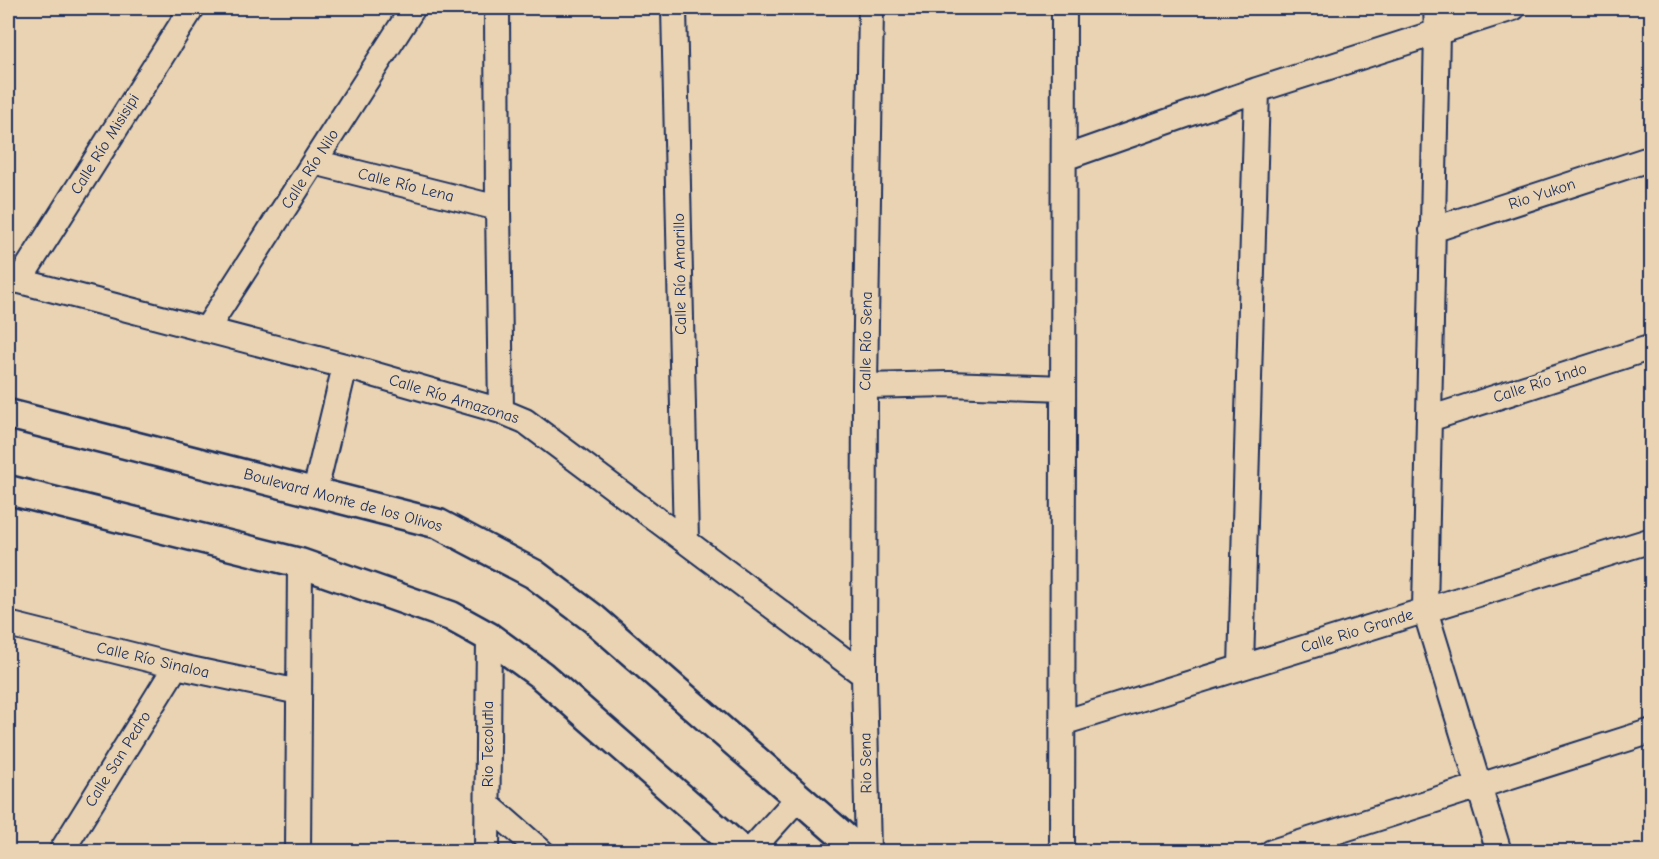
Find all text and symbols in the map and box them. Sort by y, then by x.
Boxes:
street label: Calle Río Misisipi [67,90,143,198]
street label: Calle Río Nilo [278,126,342,212]
street label: Calle Río Lena [356,164,456,206]
street label: Rio Yukon [1506,175,1578,213]
street label: Calle Río Amarillo [670,213,690,335]
street label: Calle Río Sena [856,291,876,391]
street label: Calle Río Indo [1491,359,1589,407]
street label: Calle Río Amazonas [387,371,522,427]
street label: Boulevard Monte de los Olivos [242,465,445,535]
street label: Calle Rio Grande [1299,605,1415,657]
street label: Calle Río Sinaloa [95,638,211,682]
street label: Rio Tecolutla [479,701,497,787]
street label: Calle San Pedro [81,708,155,810]
street label: Rio Sena [856,732,876,794]

